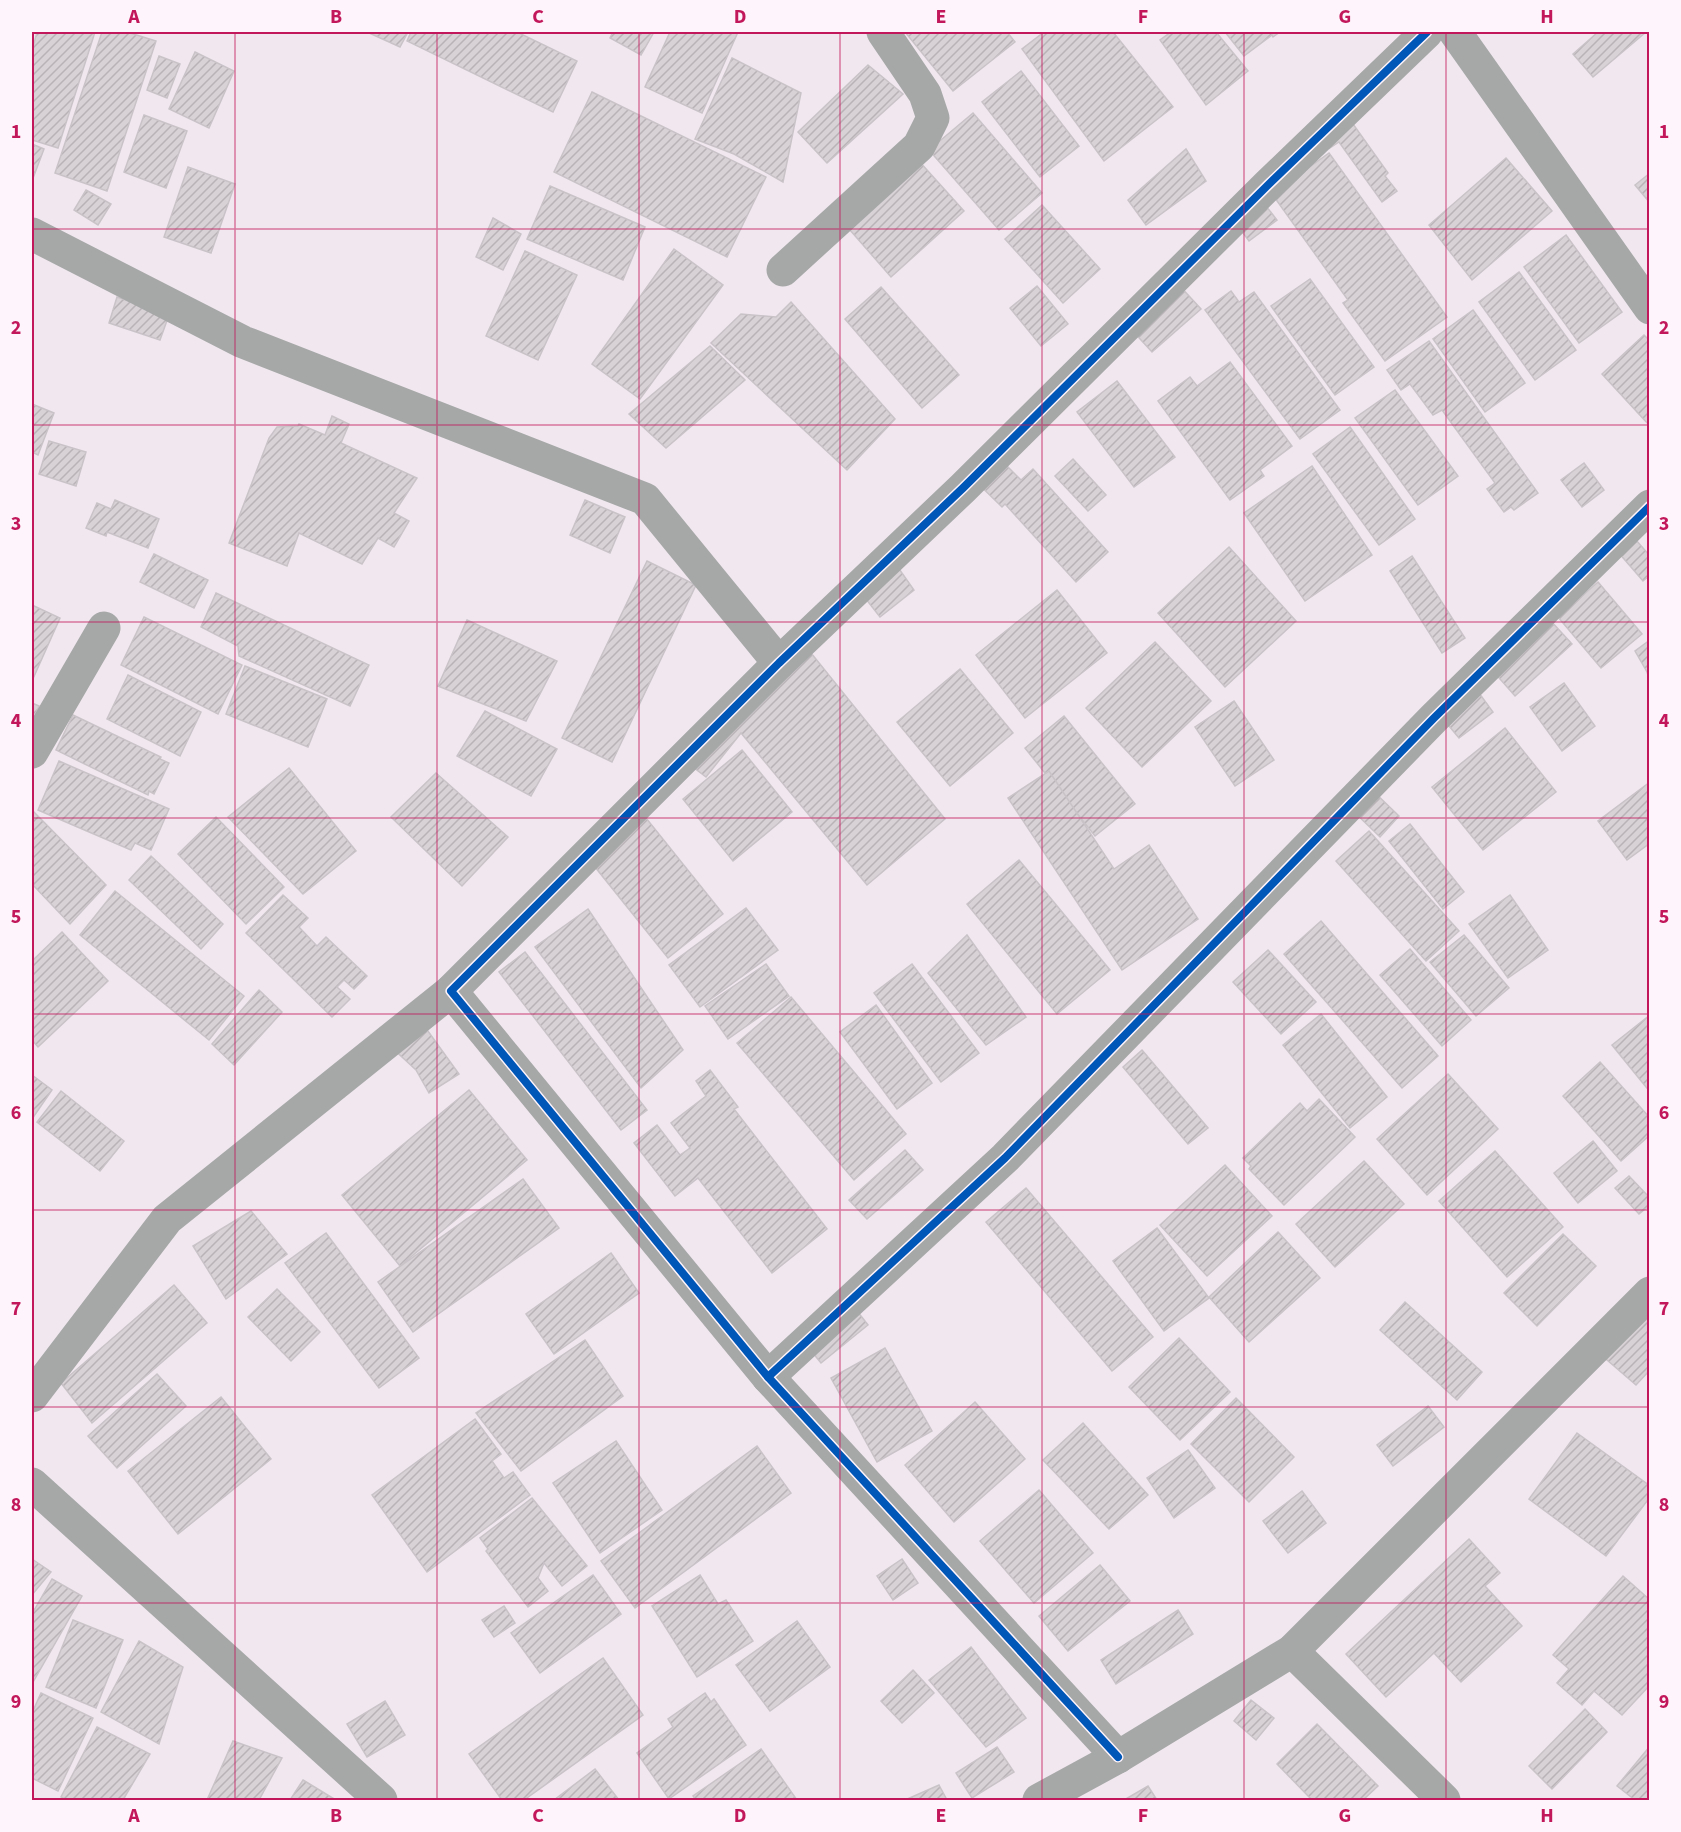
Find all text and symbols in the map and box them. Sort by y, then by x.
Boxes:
text: A [127,3,140,31]
text: B [330,3,342,31]
text: C [532,3,544,31]
text: D [734,3,746,31]
text: E [936,3,946,31]
text: F [1138,3,1148,31]
text: G [1339,3,1351,31]
text: H [1540,3,1554,31]
text: 1 [11,118,21,146]
text: 1 [1659,118,1669,146]
text: 2 [11,314,21,342]
text: 2 [1659,314,1669,342]
text: 3 [11,510,21,538]
text: 3 [1659,510,1669,538]
text: 4 [11,707,22,735]
text: 4 [1659,707,1670,735]
text: 5 [11,903,21,931]
text: 5 [1659,903,1669,931]
text: 6 [11,1099,21,1127]
text: 6 [1659,1099,1669,1127]
text: 7 [11,1295,21,1323]
text: 7 [1659,1295,1669,1323]
text: 8 [11,1491,21,1519]
text: 8 [1659,1491,1669,1519]
text: 9 [11,1688,21,1716]
text: 9 [1659,1688,1669,1716]
text: A [127,1802,140,1830]
text: B [330,1802,342,1830]
text: C [532,1802,544,1830]
text: D [734,1802,746,1830]
text: E [936,1802,946,1830]
text: F [1138,1802,1148,1830]
text: G [1339,1802,1351,1830]
text: H [1540,1802,1554,1830]

